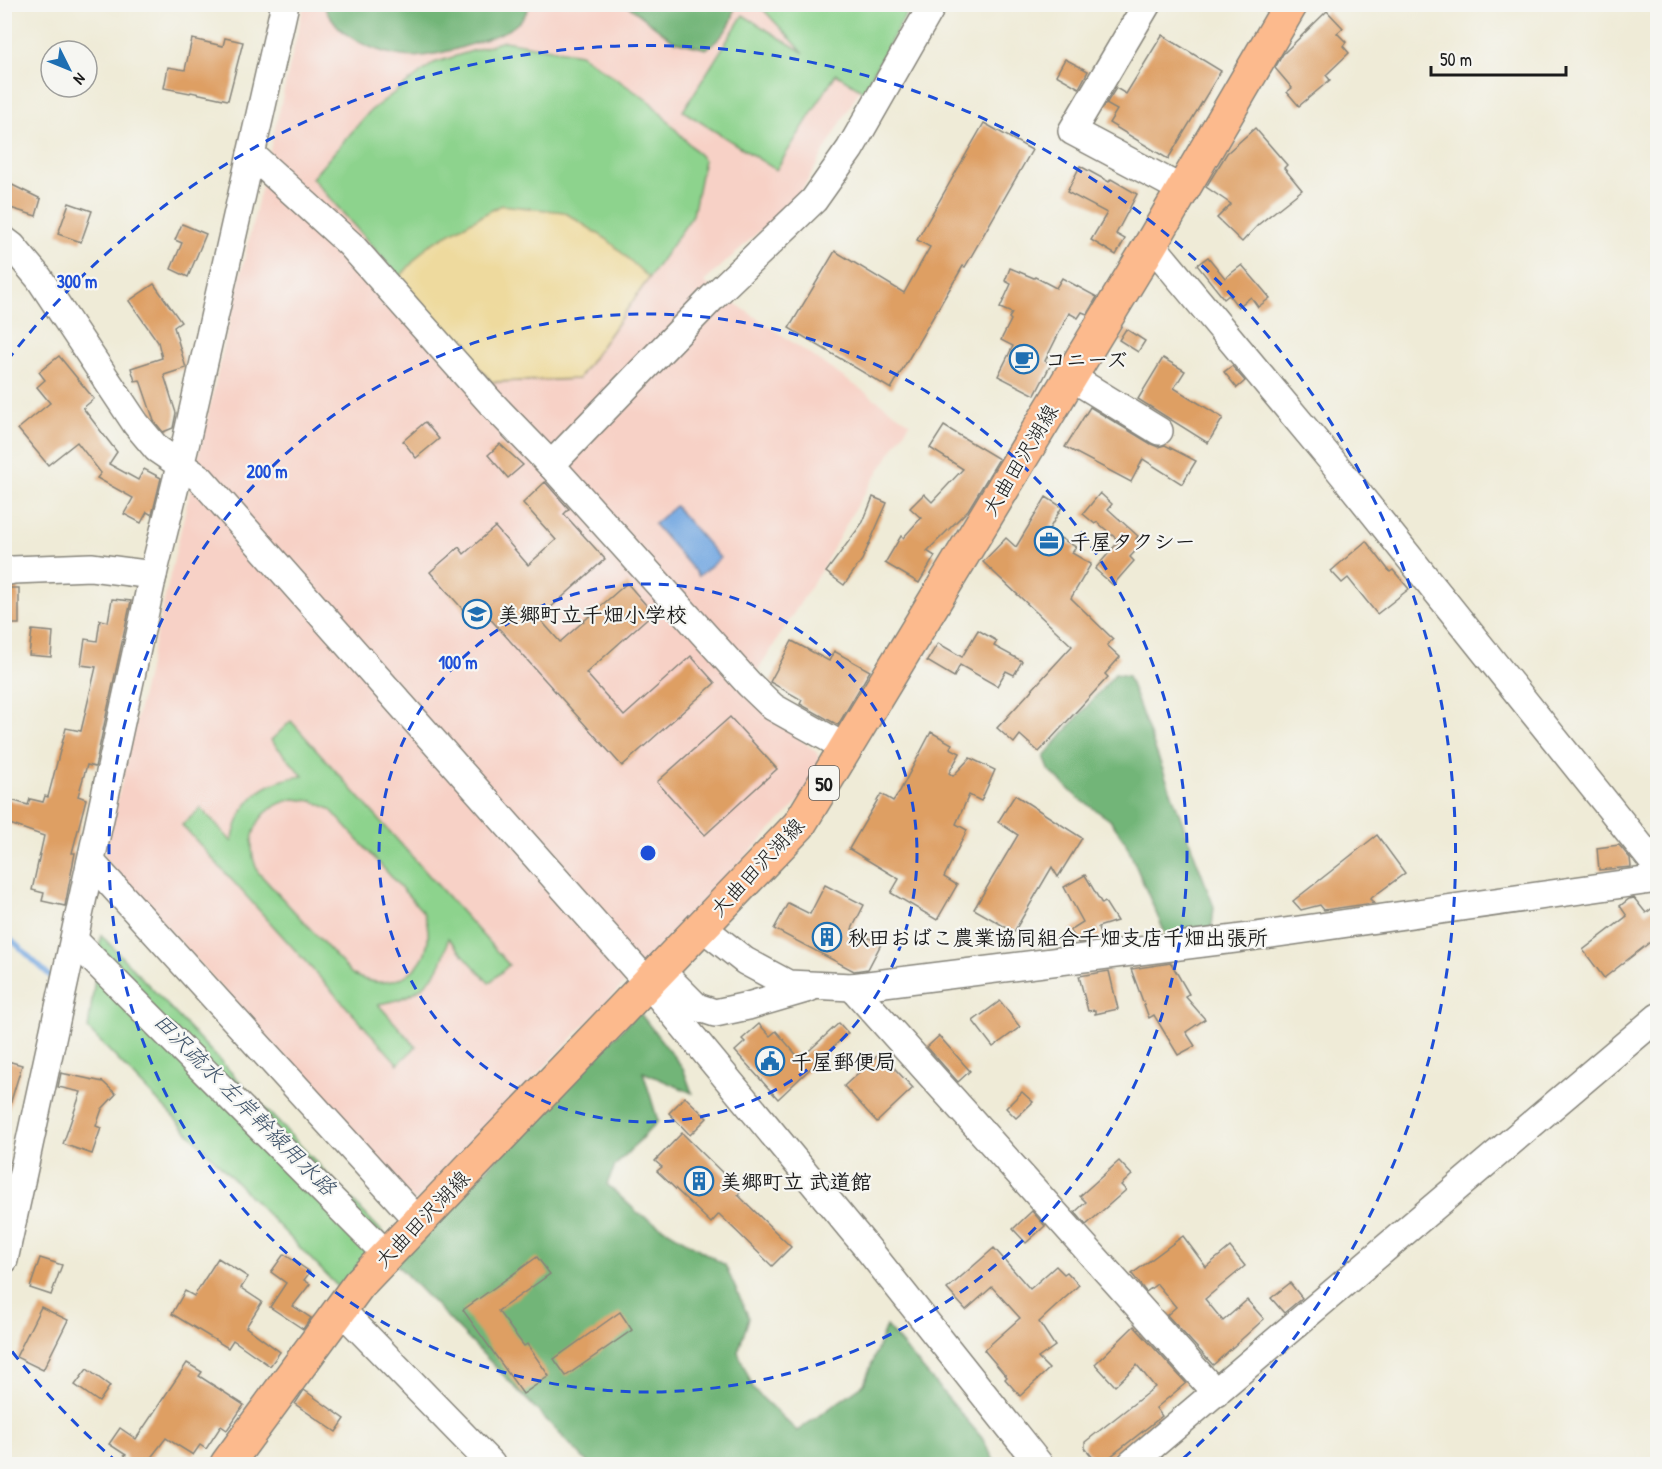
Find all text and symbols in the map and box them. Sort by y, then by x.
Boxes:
north arrow [39,39,99,99]
scale bar [1431,39,1566,77]
text: 50 m [1440,47,1472,72]
text: N [69,69,91,90]
text: 300 m [57,269,97,294]
cafe icon: コニーズ [1008,343,1040,375]
place label: コニーズ [1045,345,1127,374]
street label: 大曲田沢湖線 [975,399,1065,521]
text: 200 m [247,459,287,484]
office icon: 千屋タクシー [1033,525,1065,557]
place label: 千屋タクシー [1070,527,1196,556]
school or university icon: 美郷町立千畑小学校 [461,598,493,630]
place label: 美郷町立千畑小学校 [498,600,687,629]
text: 100 m [438,650,478,675]
road number: 50 [809,766,839,800]
street label: 大曲田沢湖線 [703,811,811,923]
centre of rings [638,843,658,863]
building icon: 秋田おばこ農業協同組合千畑支店千畑出張所 [811,921,843,953]
place label: 秋田おばこ農業協同組合千畑支店千畑出張所 [848,923,1268,952]
water label: 田沢疏水 左岸幹線用水路 [147,1006,344,1203]
public building icon: 千屋郵便局 [754,1045,786,1077]
place label: 千屋郵便局 [791,1047,896,1076]
street label: 大曲田沢湖線 [368,1164,476,1274]
building icon: 美郷町立 武道館 [683,1165,715,1197]
place label: 美郷町立 武道館 [720,1167,872,1196]

